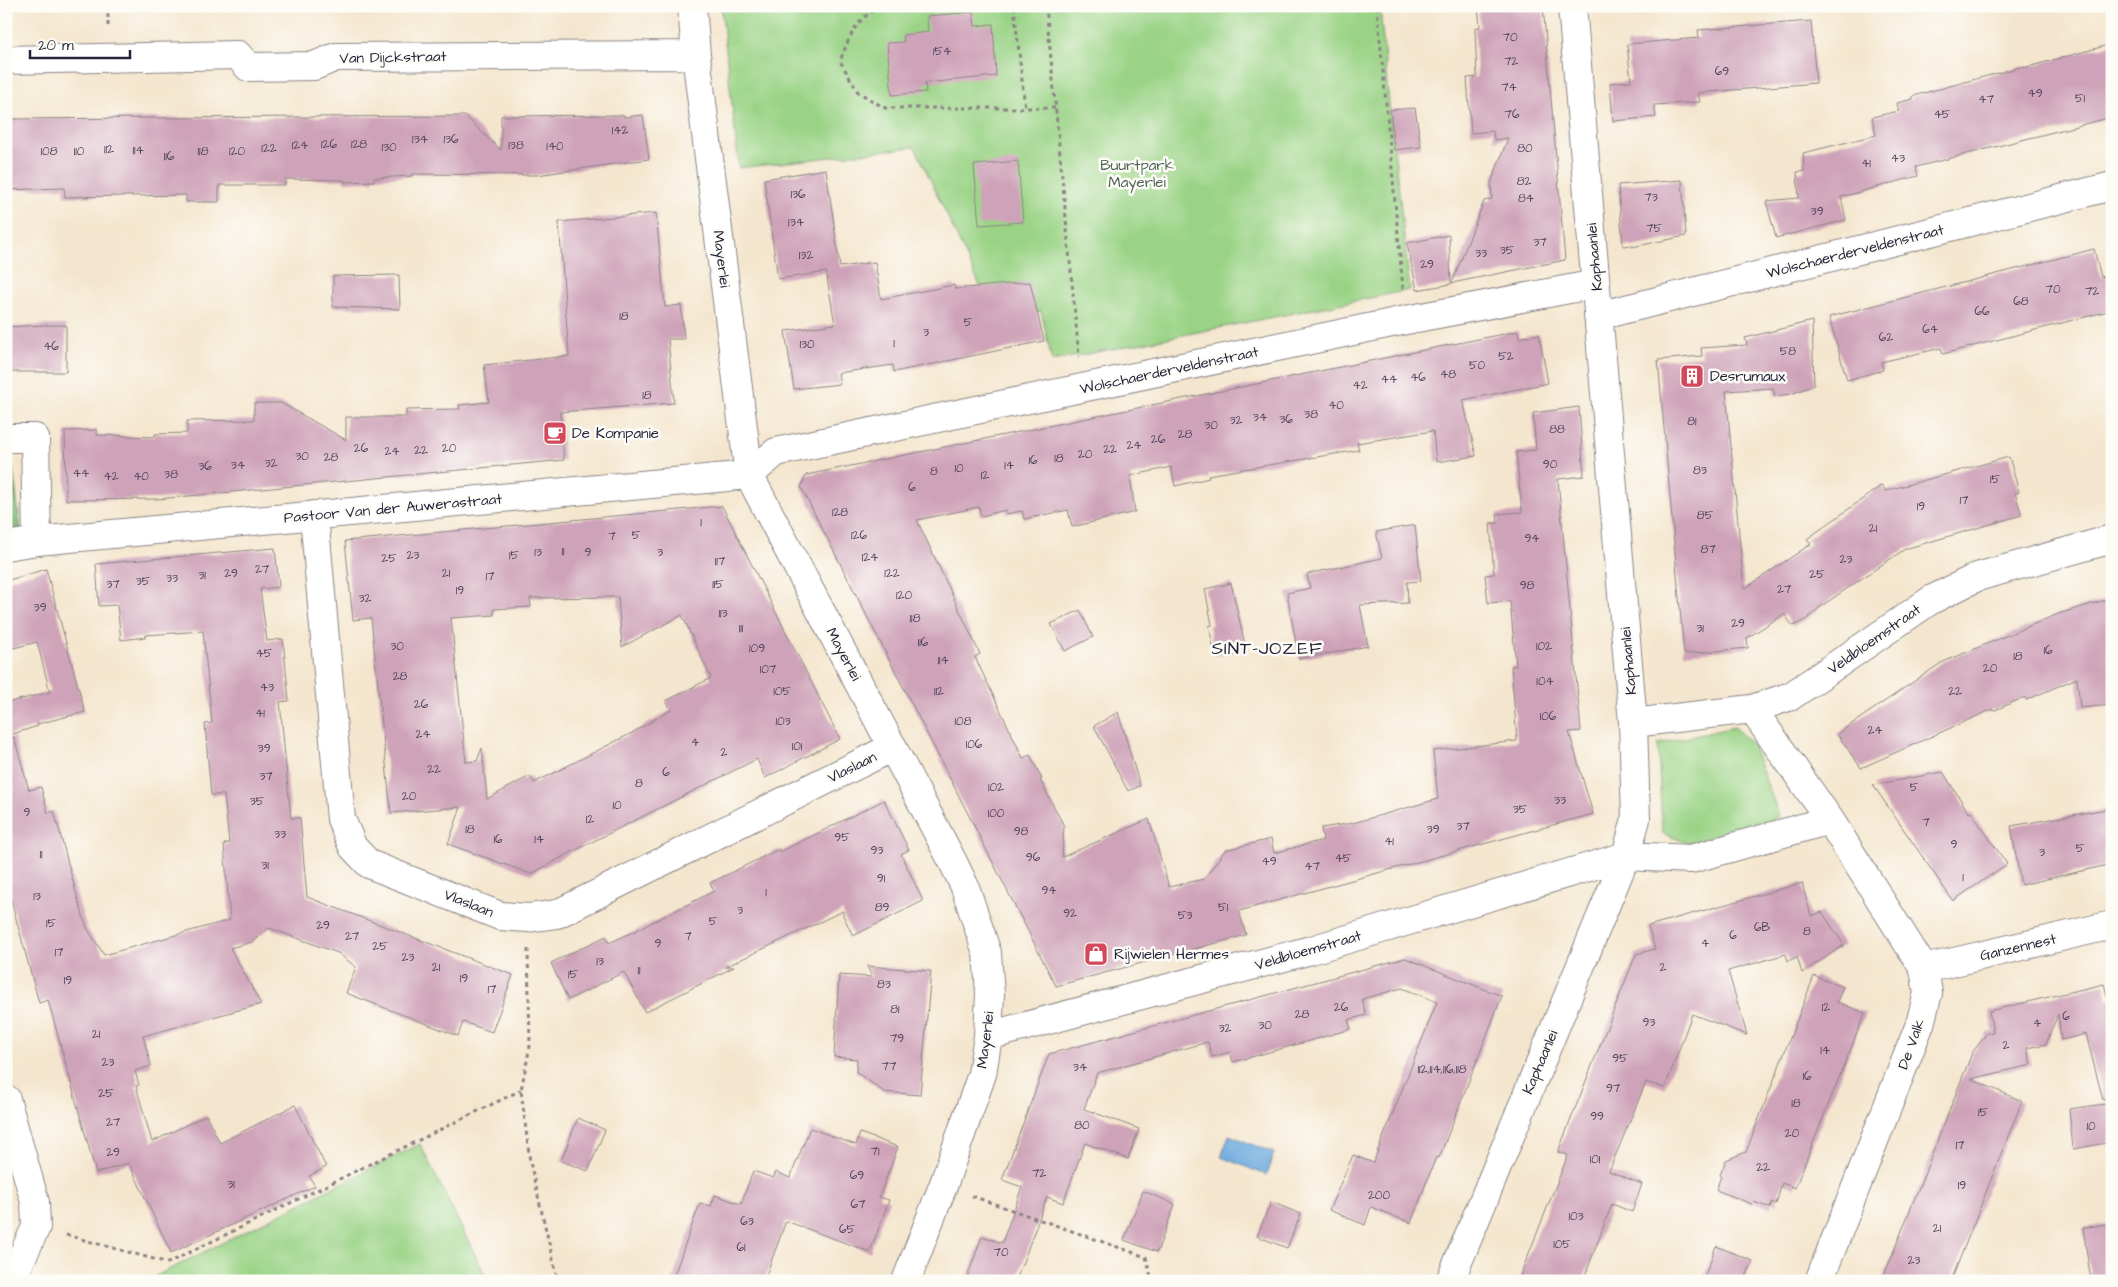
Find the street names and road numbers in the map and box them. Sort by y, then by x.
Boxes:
street label: Van Dijckstraat [339,46,447,69]
street label: Wolschaerderveldenstraat [1764,219,1946,284]
street label: Kaphaanlei [1581,221,1608,292]
street label: Mayerlei [707,229,736,290]
street label: Wolschaerderveldenstraat [1078,341,1260,400]
street label: Pastoor Van der Auwerastraat [283,488,503,529]
street label: Veldbloemstraat [1823,599,1925,679]
street label: Mayerlei [820,624,867,686]
street label: Kaphaanlei [1615,625,1642,696]
street label: Vlaslaan [824,746,881,788]
street label: Vlaslaan [441,884,497,923]
street label: Veldbloemstraat [1252,925,1364,976]
street label: Ganzennest [1978,929,2058,966]
street label: Mayerlei [972,1010,1000,1070]
street label: De Valk [1893,1016,1930,1072]
street label: Kaphaanlei [1518,1026,1564,1098]

